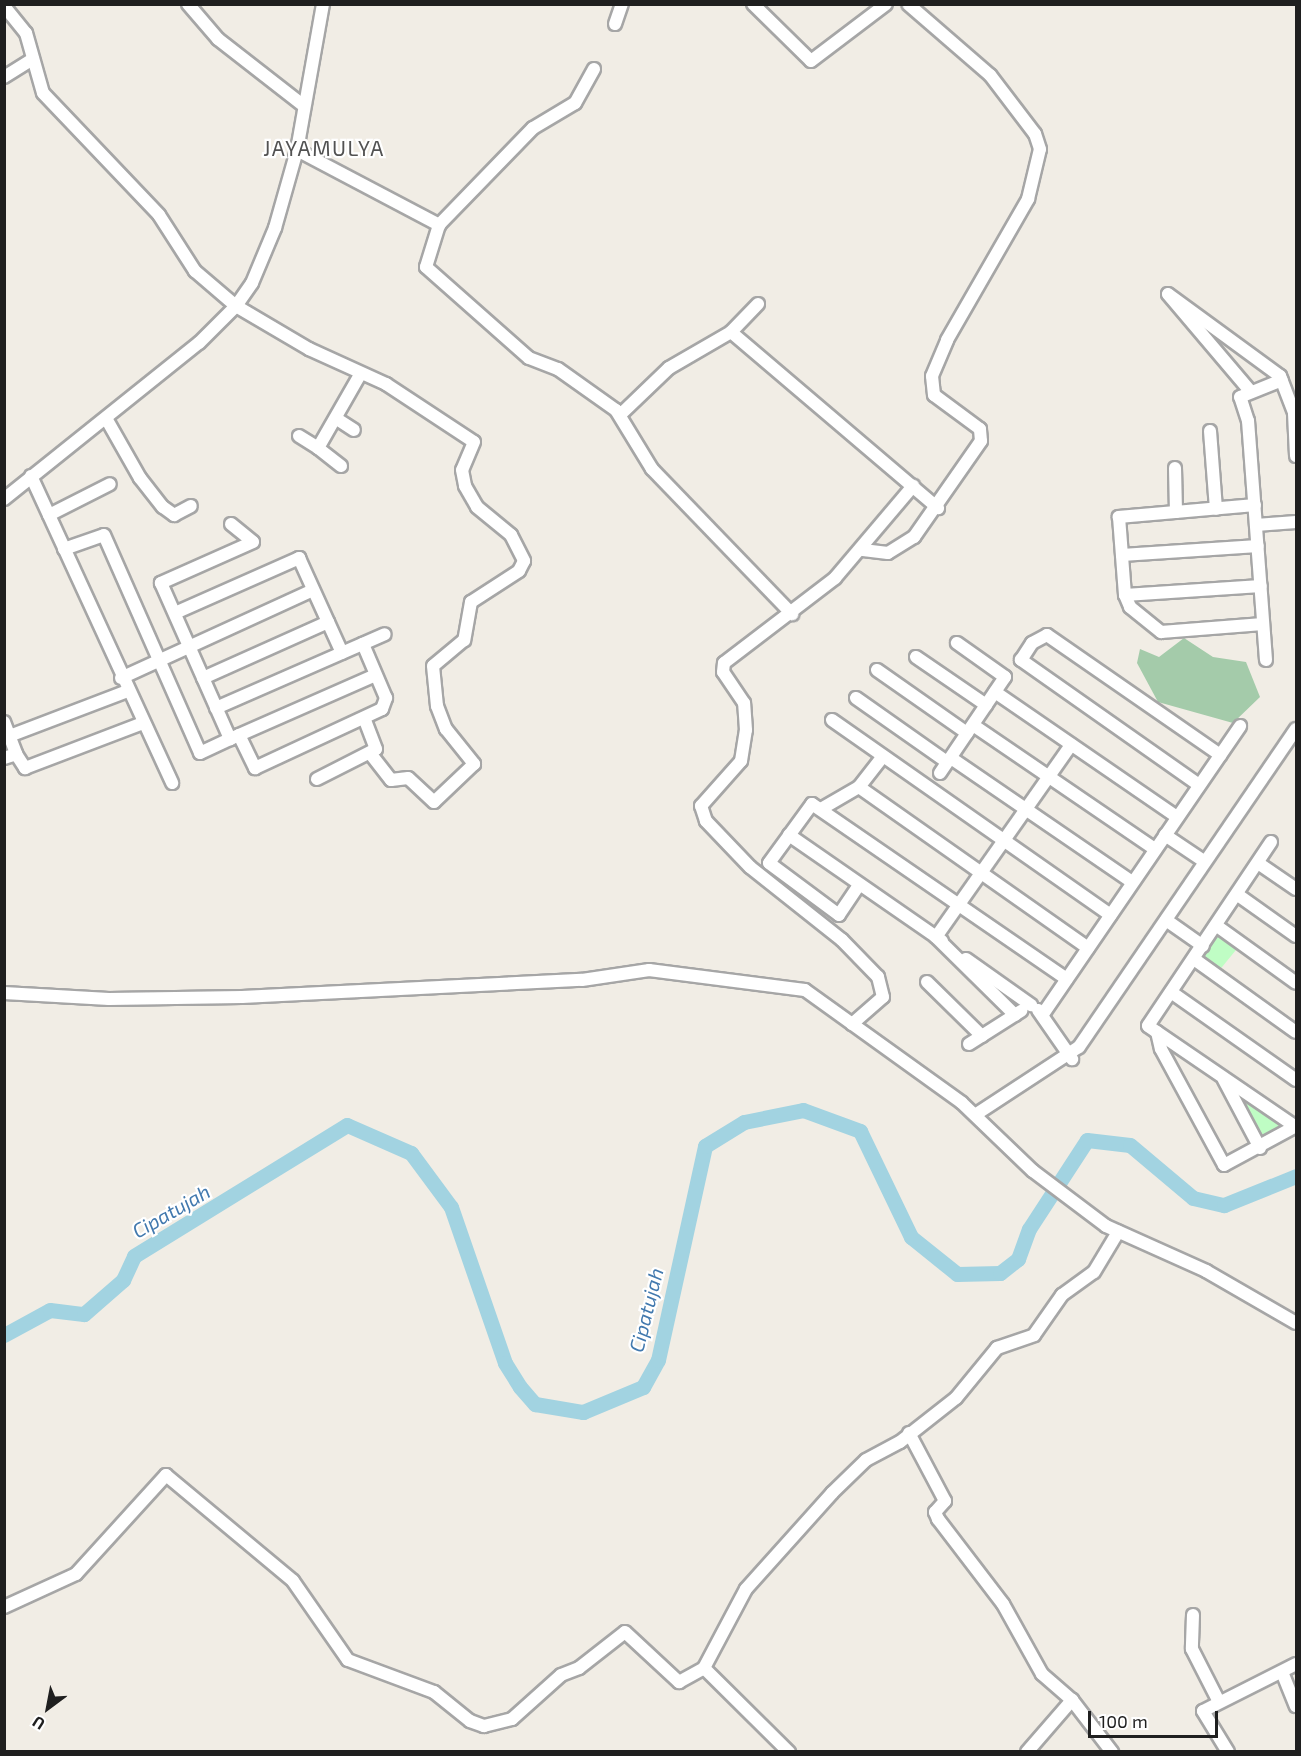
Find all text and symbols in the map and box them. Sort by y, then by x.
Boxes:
district label: JAYAMULYA [263,135,385,161]
water label: Cipatujah [128,1179,214,1243]
water label: Cipatujah [624,1265,668,1355]
north arrow [18,1678,78,1738]
scale bar [1091,1699,1222,1737]
text: 100 m [1099,1710,1148,1732]
text: U [29,1713,48,1735]

